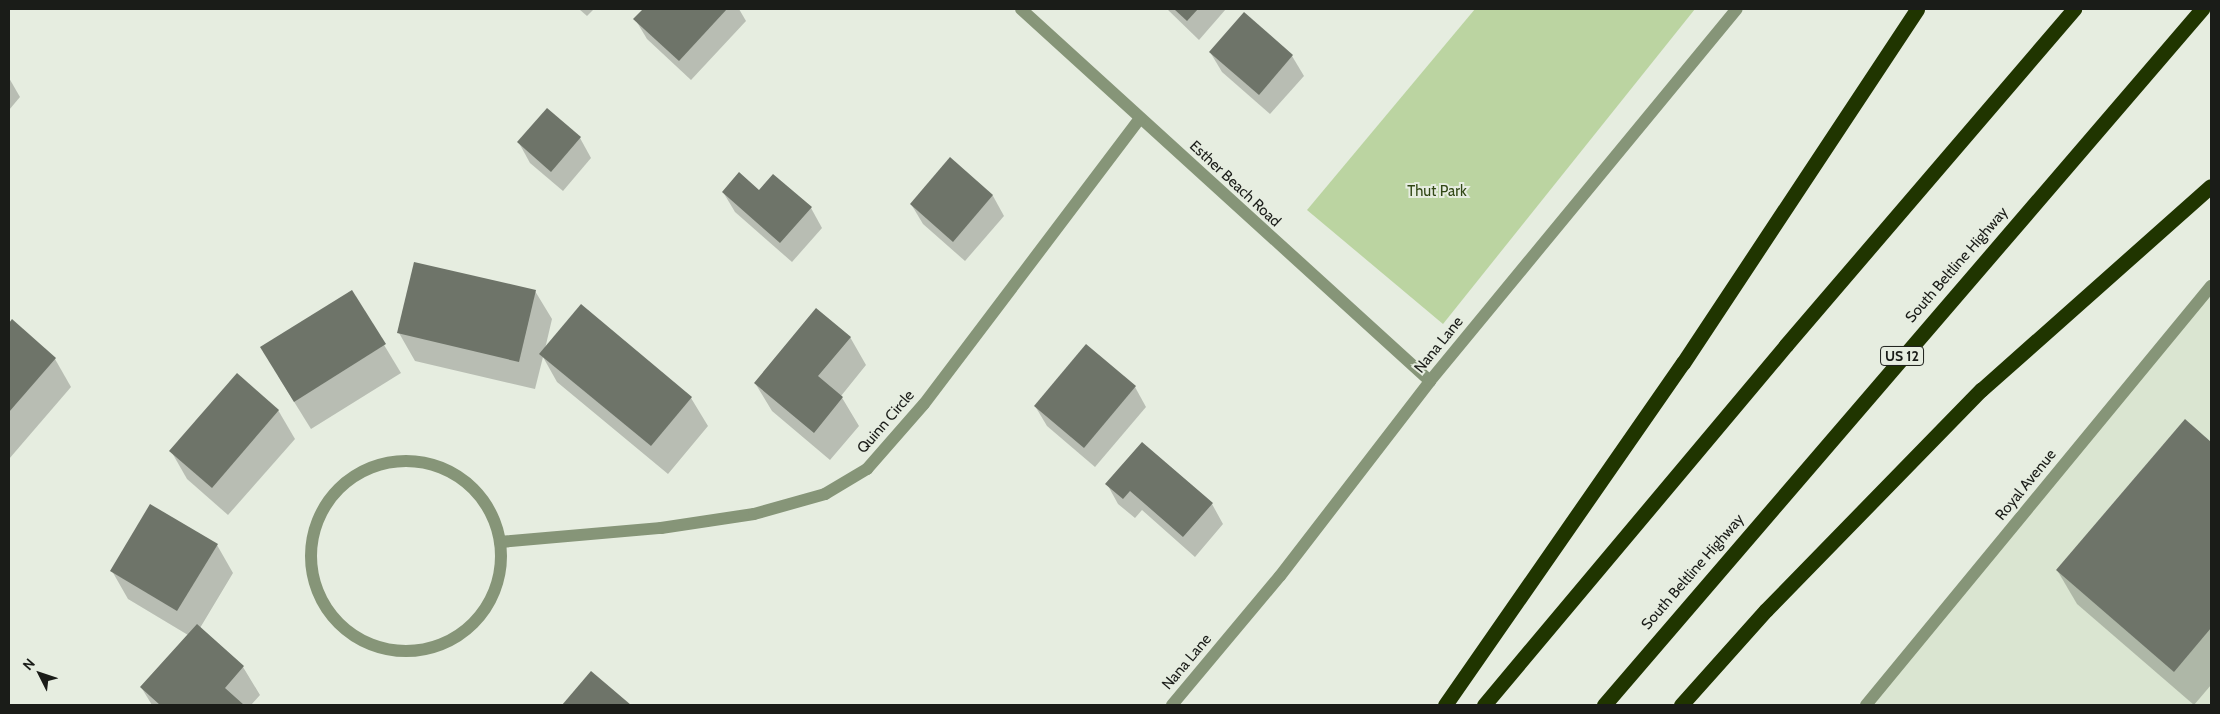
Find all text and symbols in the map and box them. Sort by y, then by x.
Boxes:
street label: Esther Beach Road [1186,137,1284,231]
park label: Thut Park [1407,183,1467,201]
street label: South Beltline Highway [1902,204,2012,326]
street label: Nana Lane [1411,313,1467,377]
road number: US 12 [1880,344,1924,368]
street label: Quinn Circle [854,387,918,457]
street label: Royal Avenue [1992,446,2060,524]
street label: South Beltline Highway [1638,511,1748,633]
street label: Nana Lane [1158,630,1216,694]
north arrow [15,649,65,699]
text: N [19,655,39,674]

